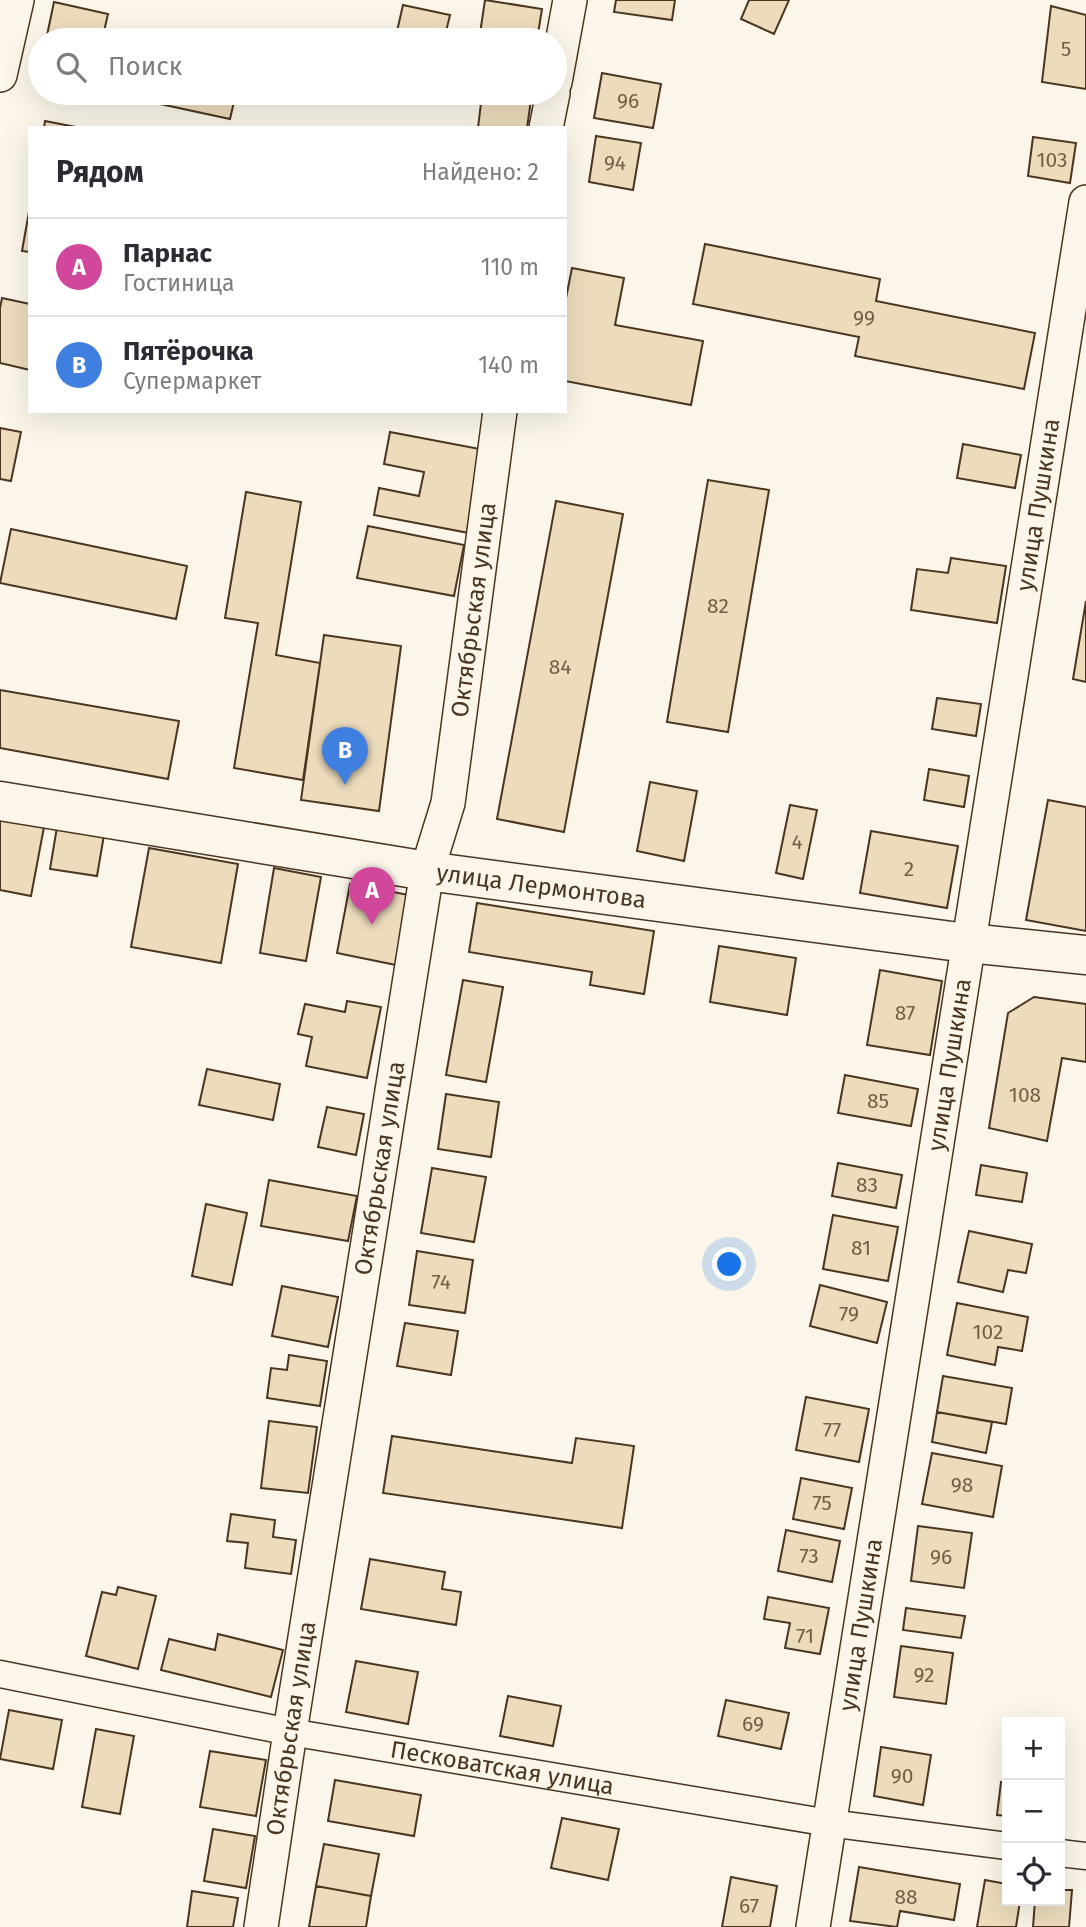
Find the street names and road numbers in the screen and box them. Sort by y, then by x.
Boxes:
street label: улица Пушкина [1011,416,1066,593]
street label: Октябрьская улица [446,501,502,719]
street label: улица Лермонтова [435,858,648,914]
street label: улица Пушкина [922,976,977,1153]
street label: Октябрьская улица [349,1059,411,1277]
street label: улица Пушкина [833,1536,888,1713]
street label: Октябрьская улица [261,1619,321,1837]
street label: Песковатская улица [388,1735,616,1800]

